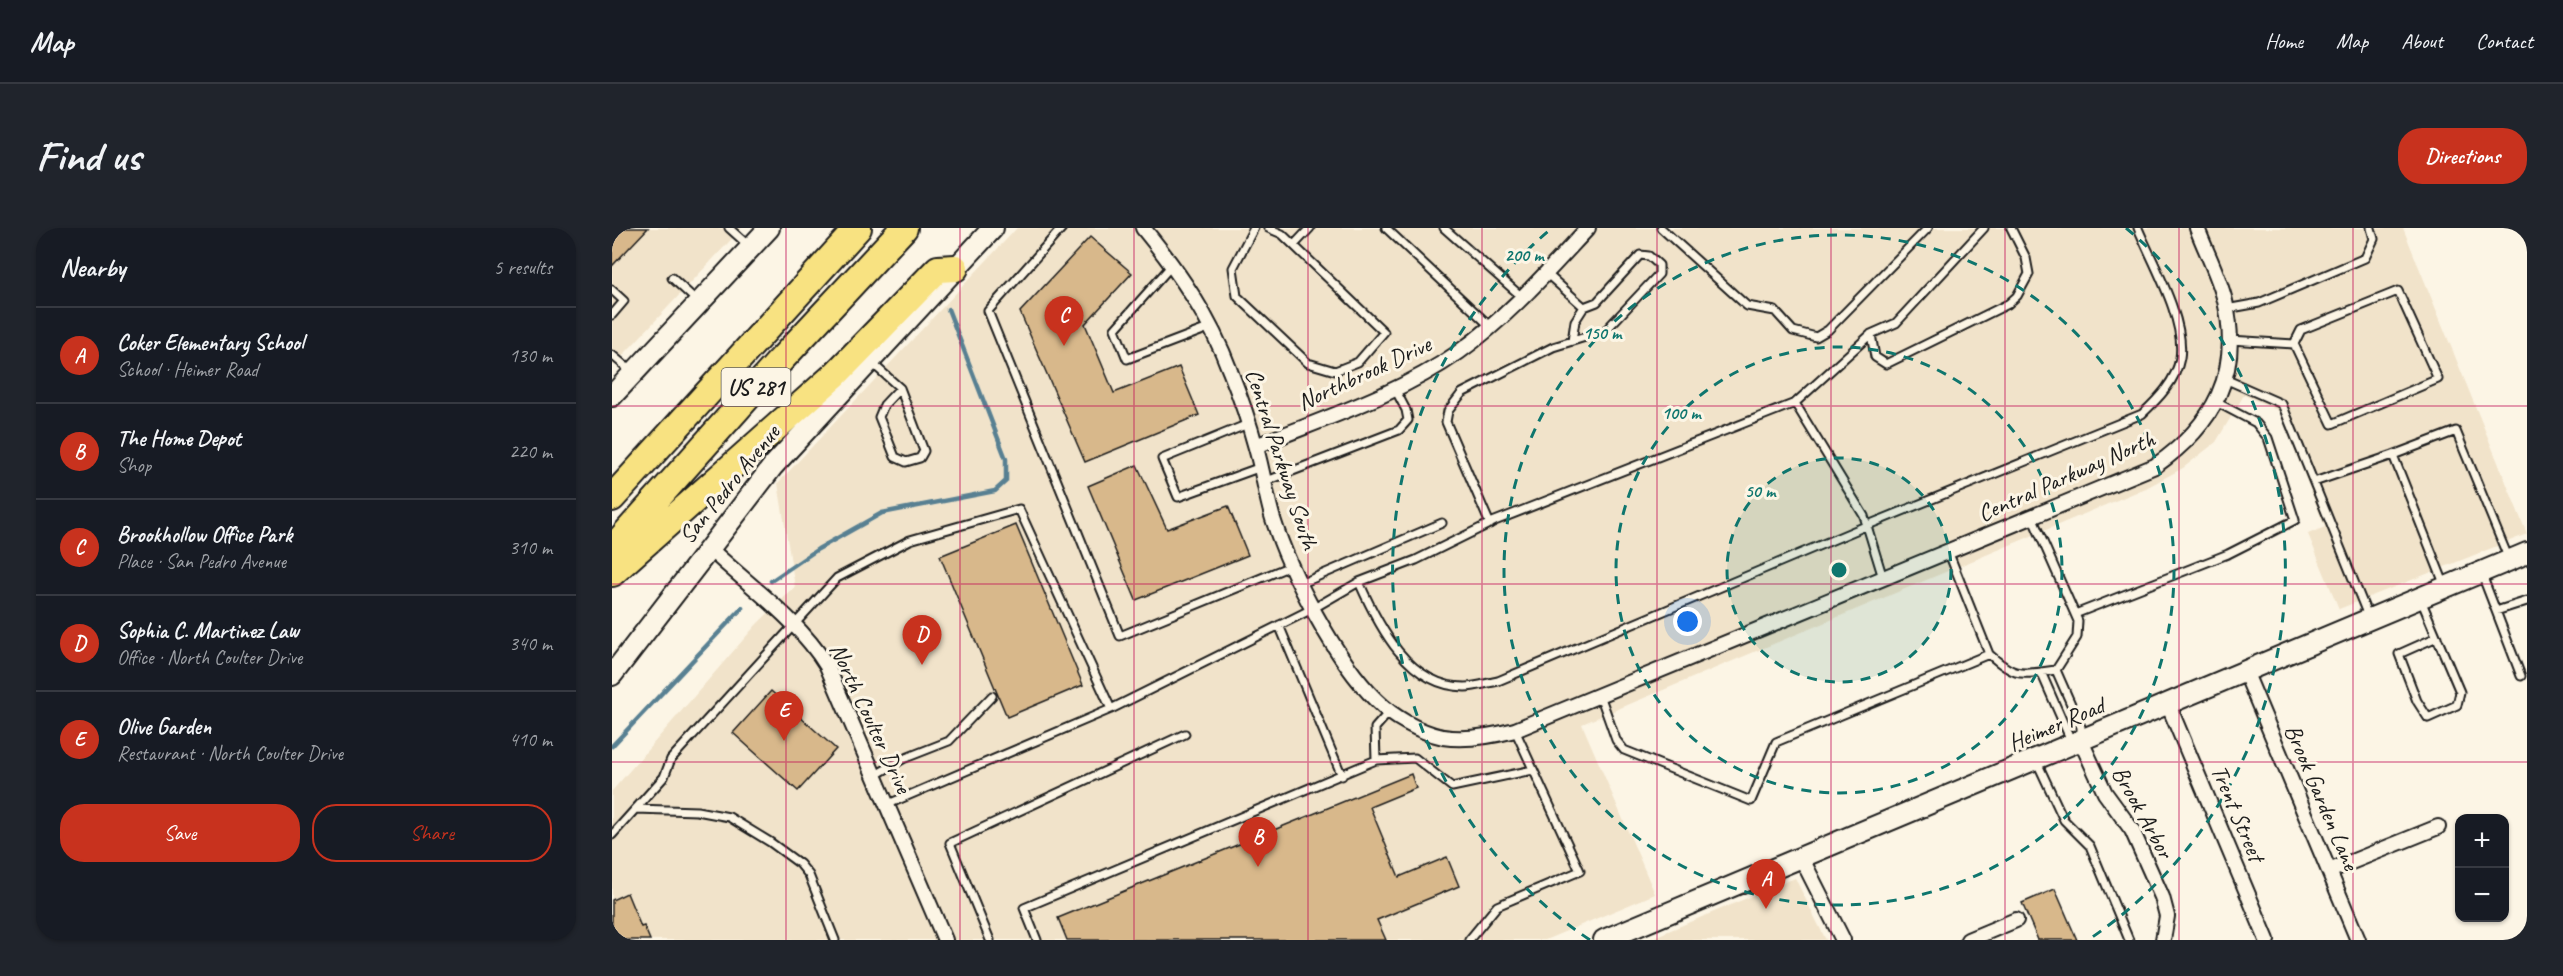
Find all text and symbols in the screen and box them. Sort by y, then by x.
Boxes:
text: Map [30,24,73,59]
text: Home [2265,28,2303,54]
text: Map [2336,28,2368,54]
text: About [2401,28,2443,54]
text: Contact [2476,28,2533,54]
button: Directions [2398,128,2527,184]
text: Find us [36,130,141,183]
text: 200 m [1505,244,1545,266]
text: Nearby [60,251,125,284]
text: 5 results [493,255,552,280]
pin: C [1044,296,1084,346]
text: 150 m [1583,322,1623,344]
street label: Northbrook Drive [1292,328,1438,417]
text: Coker Elementary School [117,329,304,357]
text: A [74,343,85,368]
text: 130 m [509,343,552,368]
text: School · Heimer Road [117,357,258,382]
street label: Central Parkway South [1239,365,1326,555]
road number: US 281 [722,368,790,406]
text: 100 m [1662,402,1702,424]
street label: San Pedro Avenue [672,417,788,550]
street label: Central Parkway North [1973,423,2160,528]
text: The Home Depot [117,425,241,453]
text: B [74,439,85,464]
text: 220 m [509,439,552,464]
text: Shop [117,453,151,478]
text: 50 m [1745,480,1777,502]
text: Brookhollow Office Park [117,521,292,549]
text: C [75,535,84,560]
text: 310 m [509,535,552,560]
text: Place · San Pedro Avenue [117,549,286,574]
centre of rings [1829,560,1849,580]
your location [1673,607,1702,636]
pin: D [902,616,942,665]
text: Sophia C. Martinez Law [117,617,299,645]
text: D [74,631,85,656]
text: 340 m [509,631,552,656]
street label: North Coulter Drive [823,638,920,800]
text: Office · North Coulter Drive [117,645,302,670]
street label: Heimer Road [2003,689,2112,758]
pin: E [764,692,804,741]
text: Olive Garden [117,713,211,741]
street label: Brook Garden Lane [2278,720,2367,876]
text: E [74,727,85,752]
text: 410 m [509,727,552,752]
text: Restaurant · North Coulter Drive [117,741,343,766]
street label: Trent Street [2204,760,2273,869]
street label: Brook Arbor [2105,761,2182,865]
button: Save [60,804,300,862]
button: Share [312,804,552,862]
map controls [2455,814,2509,922]
button: + [2455,814,2509,868]
pin: B [1238,818,1278,867]
pin: A [1746,860,1786,909]
button: − [2455,868,2509,922]

